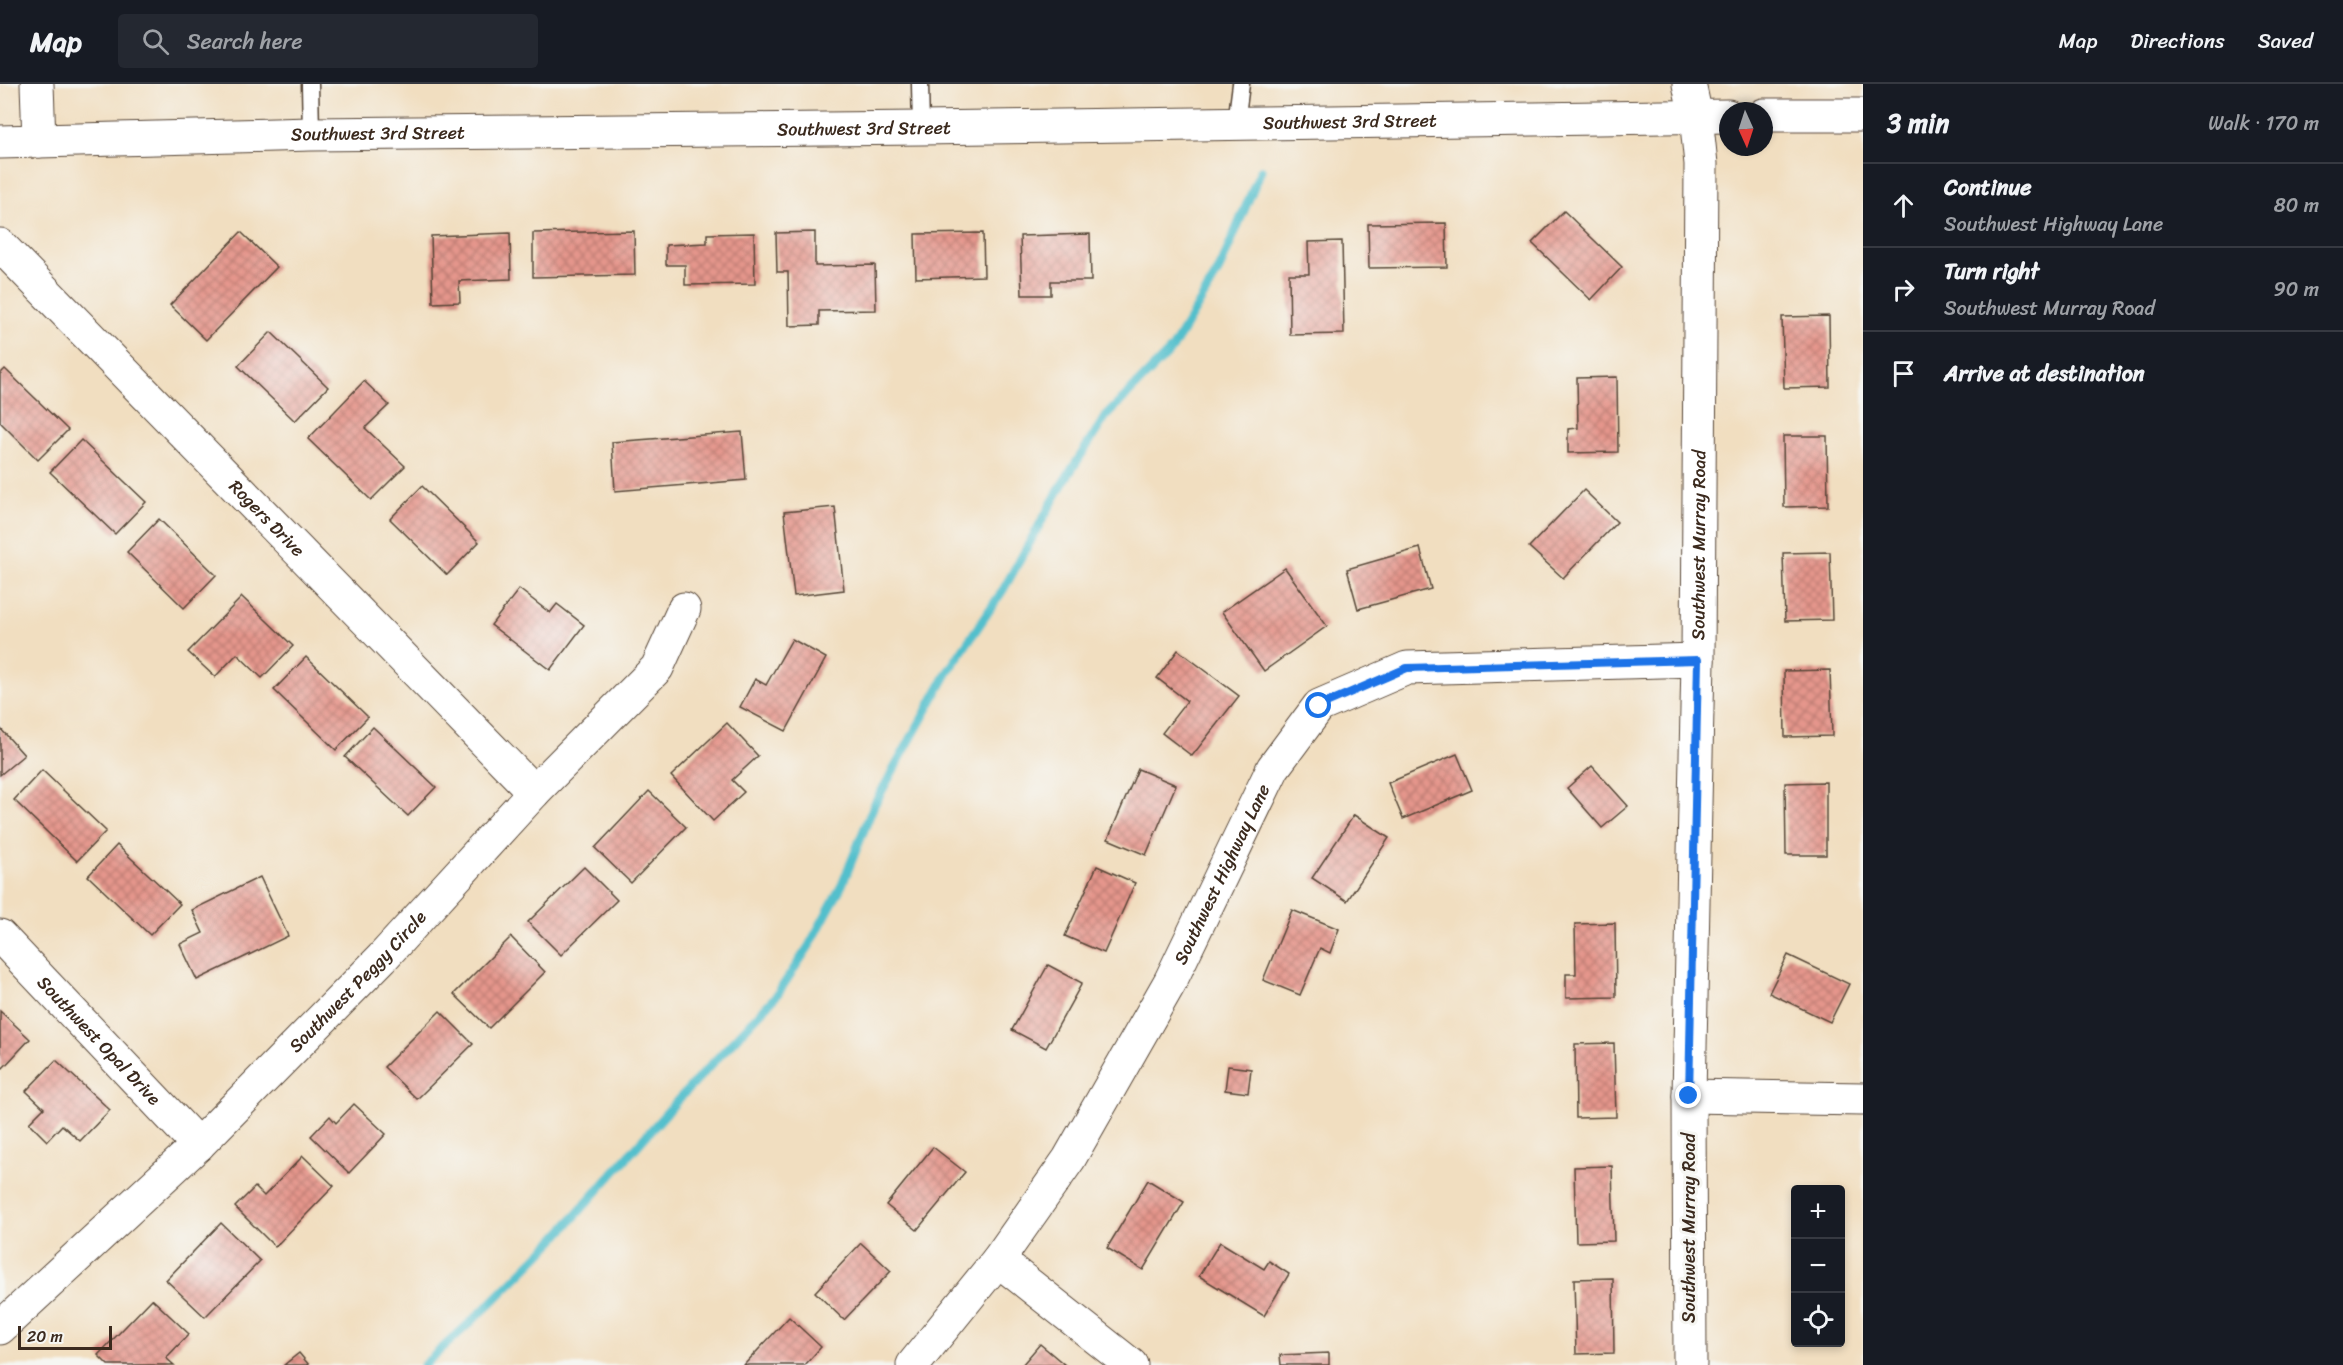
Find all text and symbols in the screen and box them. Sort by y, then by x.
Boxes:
search box [118,14,538,68]
text: Map [30,17,82,66]
text: Search here [187,22,303,61]
text: Map [2059,22,2097,60]
text: Directions [2130,22,2225,60]
text: Saved [2258,22,2313,60]
icon: search [139,25,172,58]
text: 3 min [1887,100,1949,146]
north arrow [1719,102,1773,156]
street label: Southwest 3rd Street [1263,104,1437,139]
text: Walk · 170 m [2208,106,2319,141]
street label: Southwest 3rd Street [777,112,951,145]
street label: Southwest 3rd Street [291,116,465,151]
text: Continue [1944,168,2032,207]
text: 80 m [2274,188,2319,223]
icon: ahead [1887,189,1920,222]
text: Southwest Highway Lane [1944,207,2163,242]
text: Turn right [1944,252,2039,291]
text: 90 m [2274,272,2319,307]
icon: right [1887,273,1920,306]
text: Southwest Murray Road [1944,291,2155,326]
text: Arrive at destination [1944,354,2145,393]
icon: arrive [1887,357,1920,390]
street label: Southwest Murray Road [1682,448,1715,640]
street label: Rogers Drive [221,472,313,565]
route start [1305,692,1331,718]
street label: Southwest Highway Lane [1165,778,1279,970]
street label: Southwest Peggy Circle [281,903,435,1061]
street label: Southwest Opal Drive [29,968,169,1113]
route end [1675,1082,1701,1108]
street label: Southwest Murray Road [1673,1132,1705,1323]
map controls [1791,1185,1845,1347]
button: + [1791,1185,1845,1239]
button: − [1791,1239,1845,1293]
button: locate [1791,1293,1845,1347]
text: 20 m [27,1322,63,1351]
scale bar [18,1323,112,1350]

